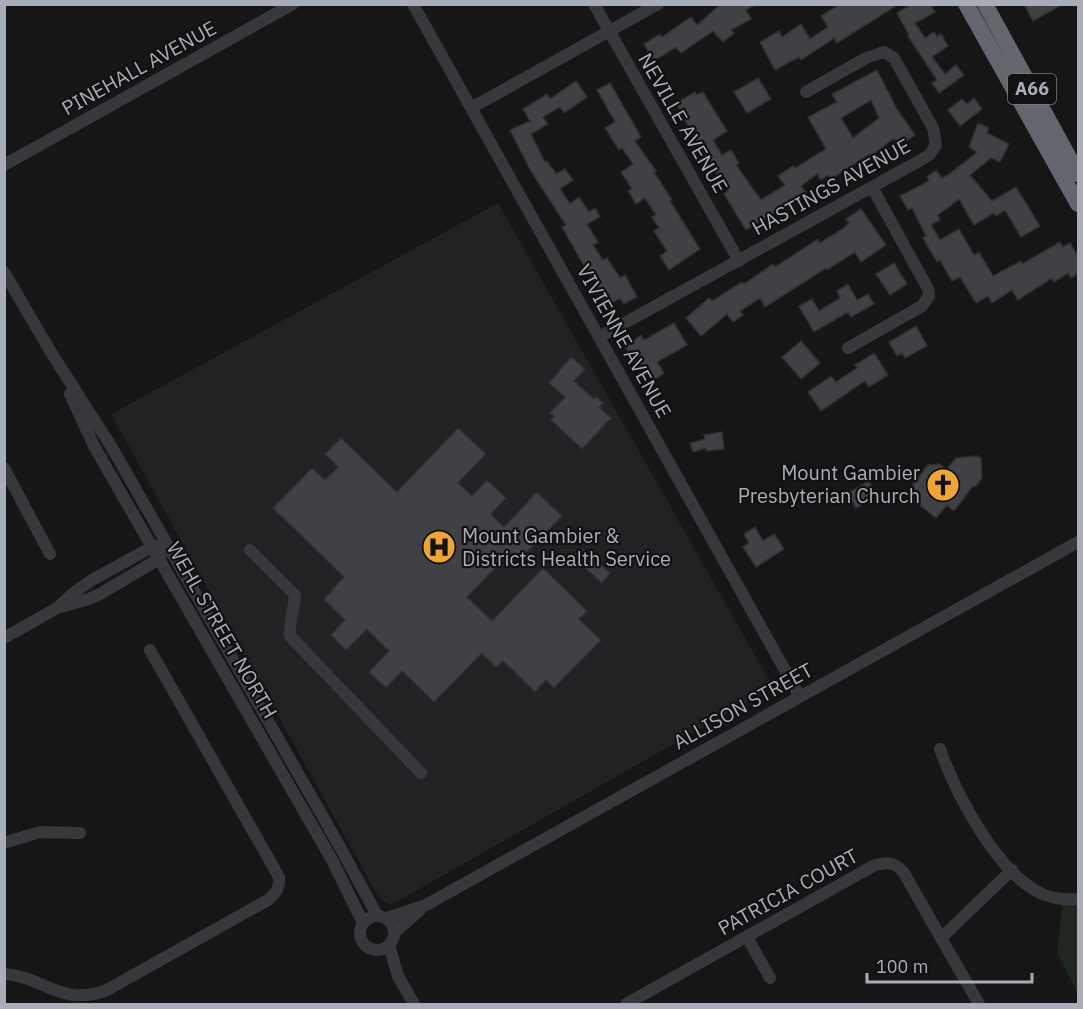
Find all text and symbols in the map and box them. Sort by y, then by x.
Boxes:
street label: PINEHALL AVENUE [57,14,221,121]
street label: NEVILLE AVENUE [632,48,734,198]
road number: A66 [1008,74,1056,104]
street label: HASTINGS AVENUE [747,132,915,241]
street label: VIVIENNE AVENUE [571,259,678,422]
place label: Mount Gambier Presbyterian Church [738,459,920,509]
church icon: Mount Gambier Presbyterian Church [925,467,961,503]
place label: Mount Gambier & Districts Health Service [462,522,671,572]
hospital icon: Mount Gambier & Districts Health Service [421,529,457,565]
street label: WEHL STREET NORTH [161,537,284,723]
street label: ALLISON STREET [668,656,817,755]
street label: PATRICIA COURT [713,842,863,941]
scale bar [867,946,1032,984]
text: 100 m [876,955,928,978]

